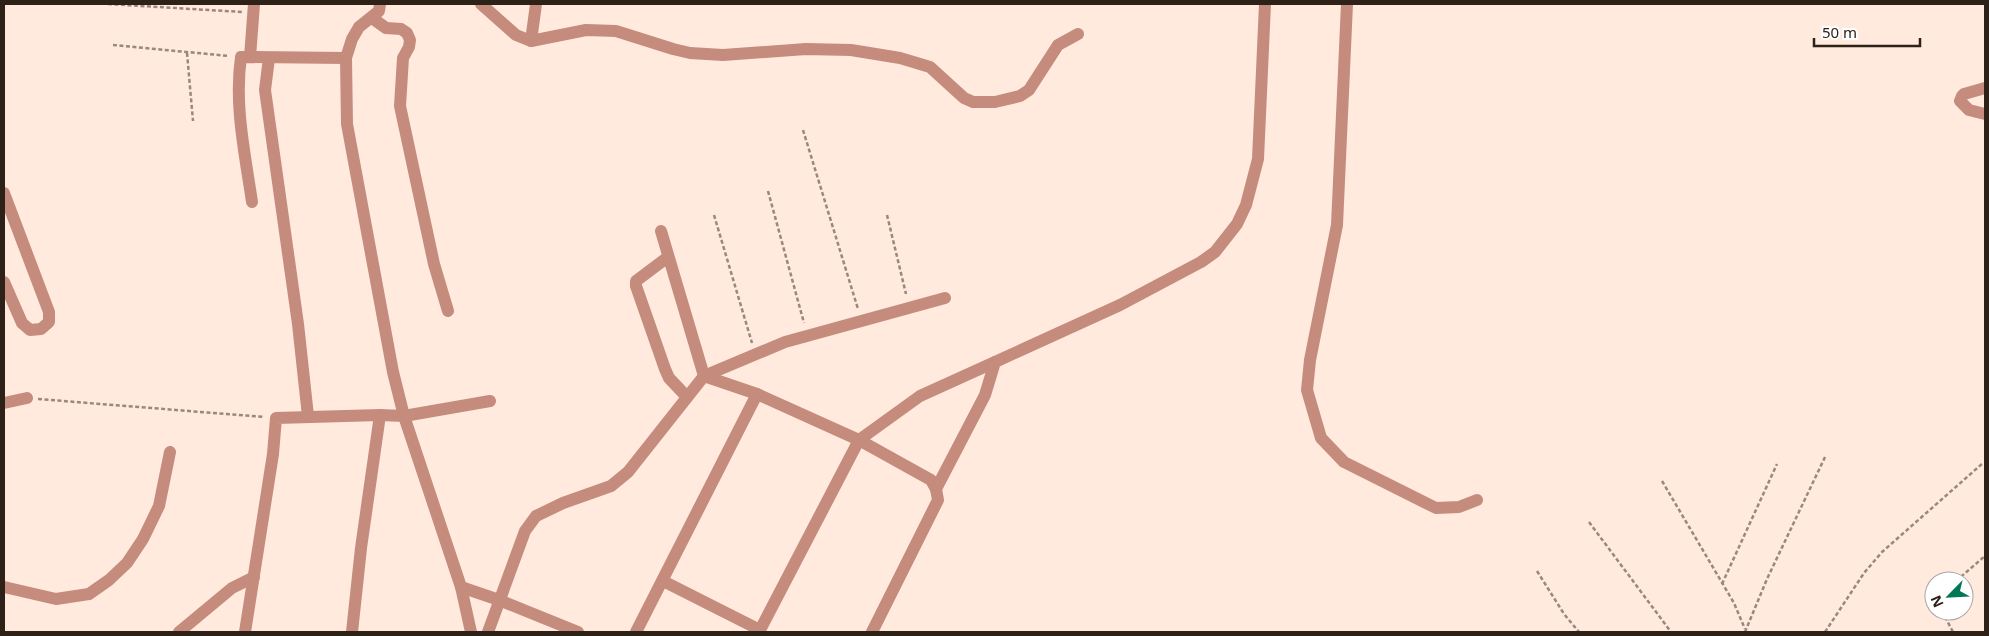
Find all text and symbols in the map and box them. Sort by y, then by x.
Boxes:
scale bar [1814,15,1920,47]
text: 50 m [1822,22,1857,42]
north arrow [1924,571,1974,621]
text: N [1926,592,1948,611]

